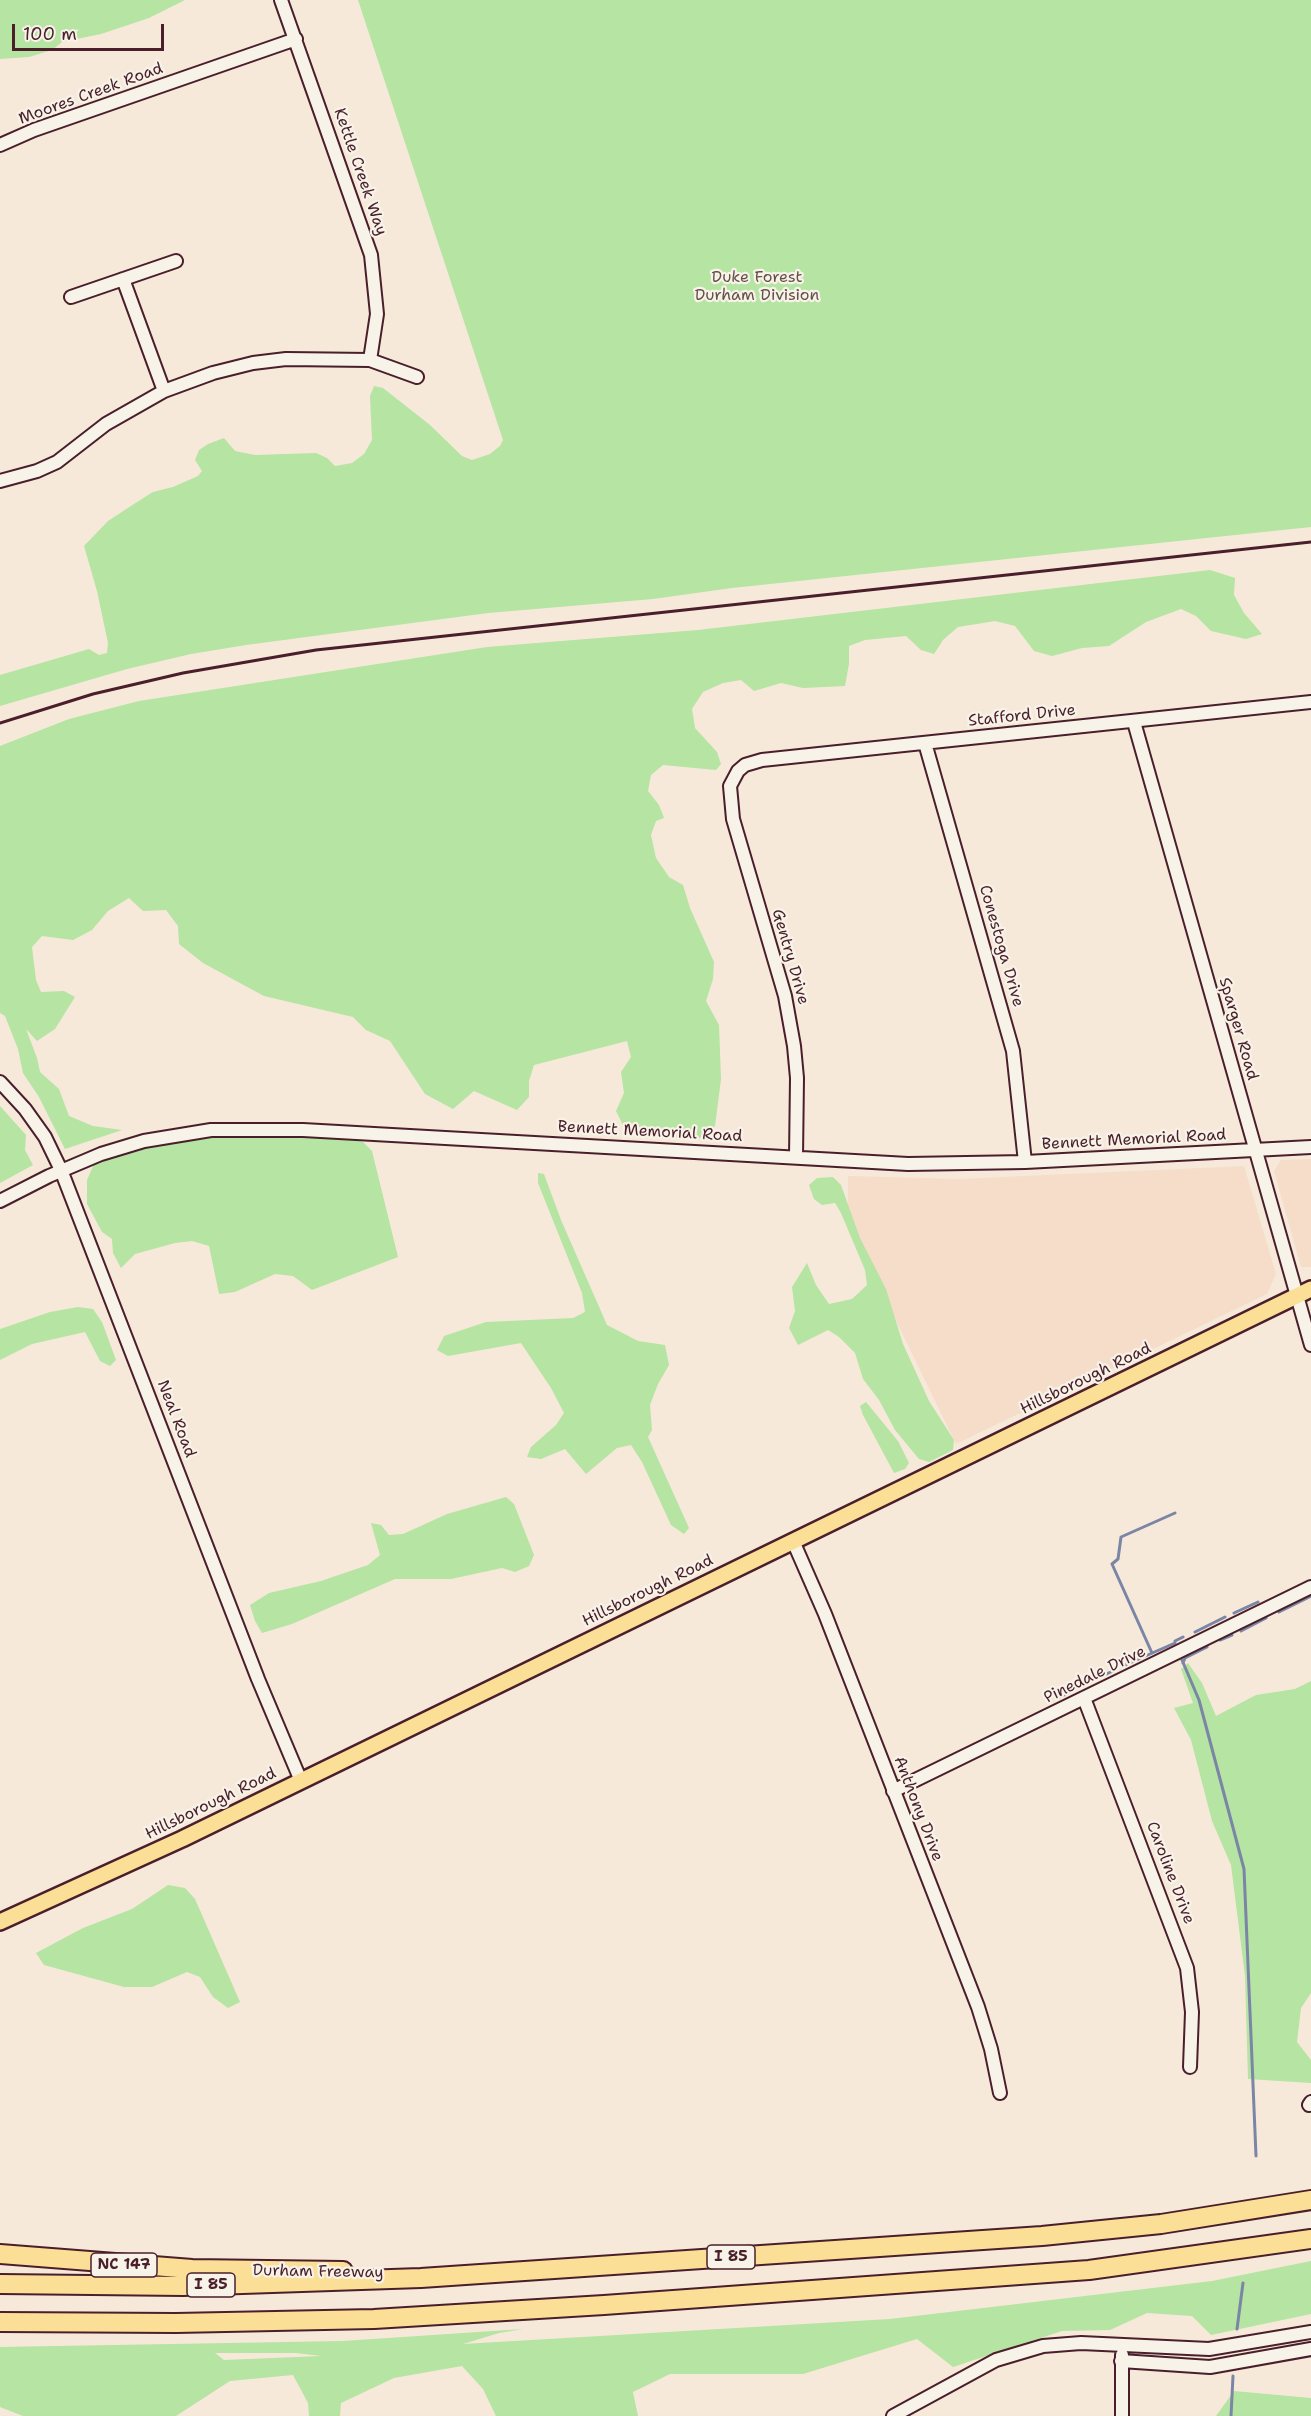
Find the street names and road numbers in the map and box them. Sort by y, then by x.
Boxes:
street label: Moores Creek Road [16,59,166,129]
street label: Kettle Creek Way [329,106,391,238]
street label: Stafford Drive [967,701,1077,731]
street label: Conestoga Drive [974,883,1028,1009]
street label: Gentry Drive [767,907,813,1007]
street label: Sparger Road [1214,976,1262,1082]
street label: Bennett Memorial Road [557,1118,743,1146]
street label: Bennett Memorial Road [1041,1126,1227,1154]
street label: Hillsborough Road [1017,1339,1155,1419]
street label: Neal Road [152,1378,200,1460]
street label: Hillsborough Road [579,1551,717,1631]
street label: Pinedale Drive [1041,1642,1149,1708]
street label: Anthony Drive [889,1754,947,1864]
street label: Hillsborough Road [142,1764,280,1844]
street label: Caroline Drive [1142,1819,1198,1927]
road number: I 85 [707,2245,755,2269]
road number: NC 147 [91,2253,157,2277]
street label: Durham Freeway [252,2261,384,2283]
road number: I 85 [187,2273,235,2297]

